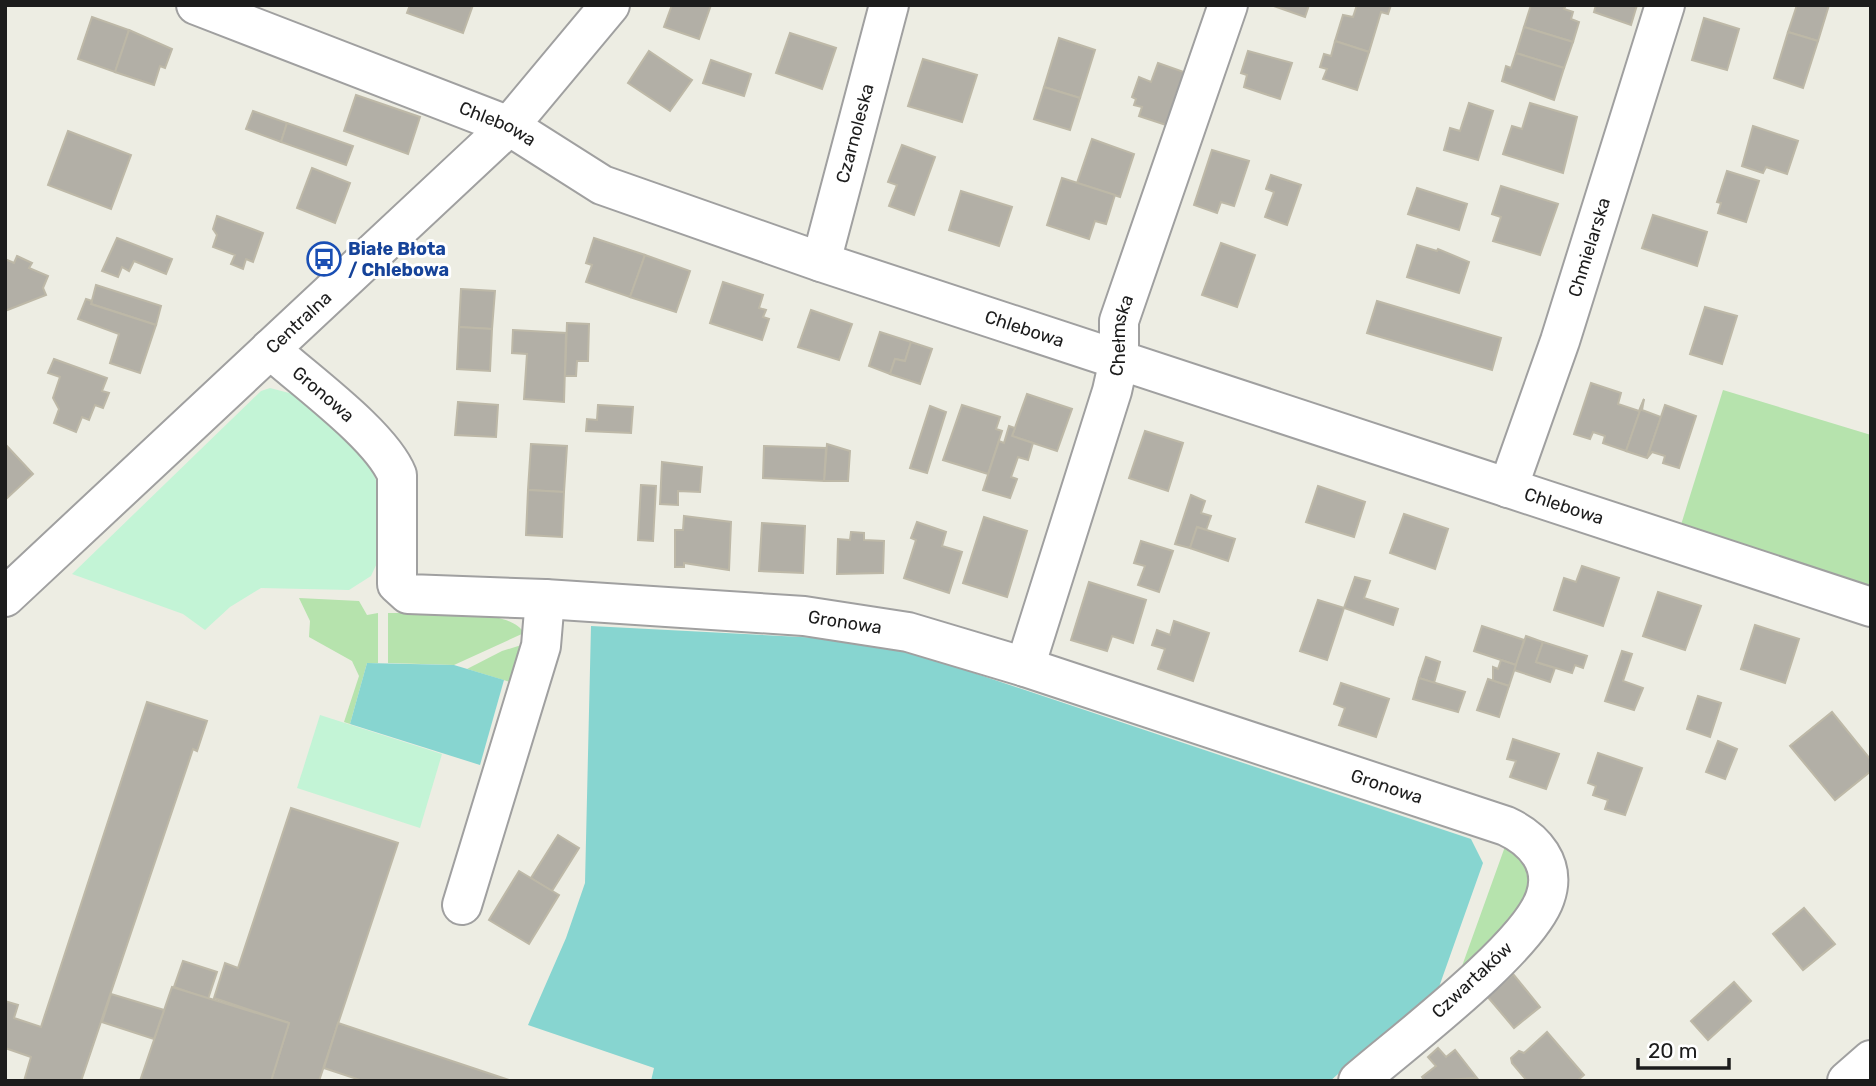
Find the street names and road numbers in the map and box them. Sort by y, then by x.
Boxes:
street label: Czarnoleska [831,81,879,186]
street label: Chlebowa [456,97,540,151]
street label: Chmielarska [1563,195,1615,300]
street label: Centralna [261,287,336,358]
street label: Chełmska [1105,292,1138,378]
street label: Chlebowa [982,306,1067,352]
street label: Gronowa [288,362,359,427]
street label: Chlebowa [1522,483,1607,529]
street label: Gronowa [806,606,883,639]
street label: Gronowa [1348,764,1426,809]
street label: Czwartaków [1427,937,1517,1023]

